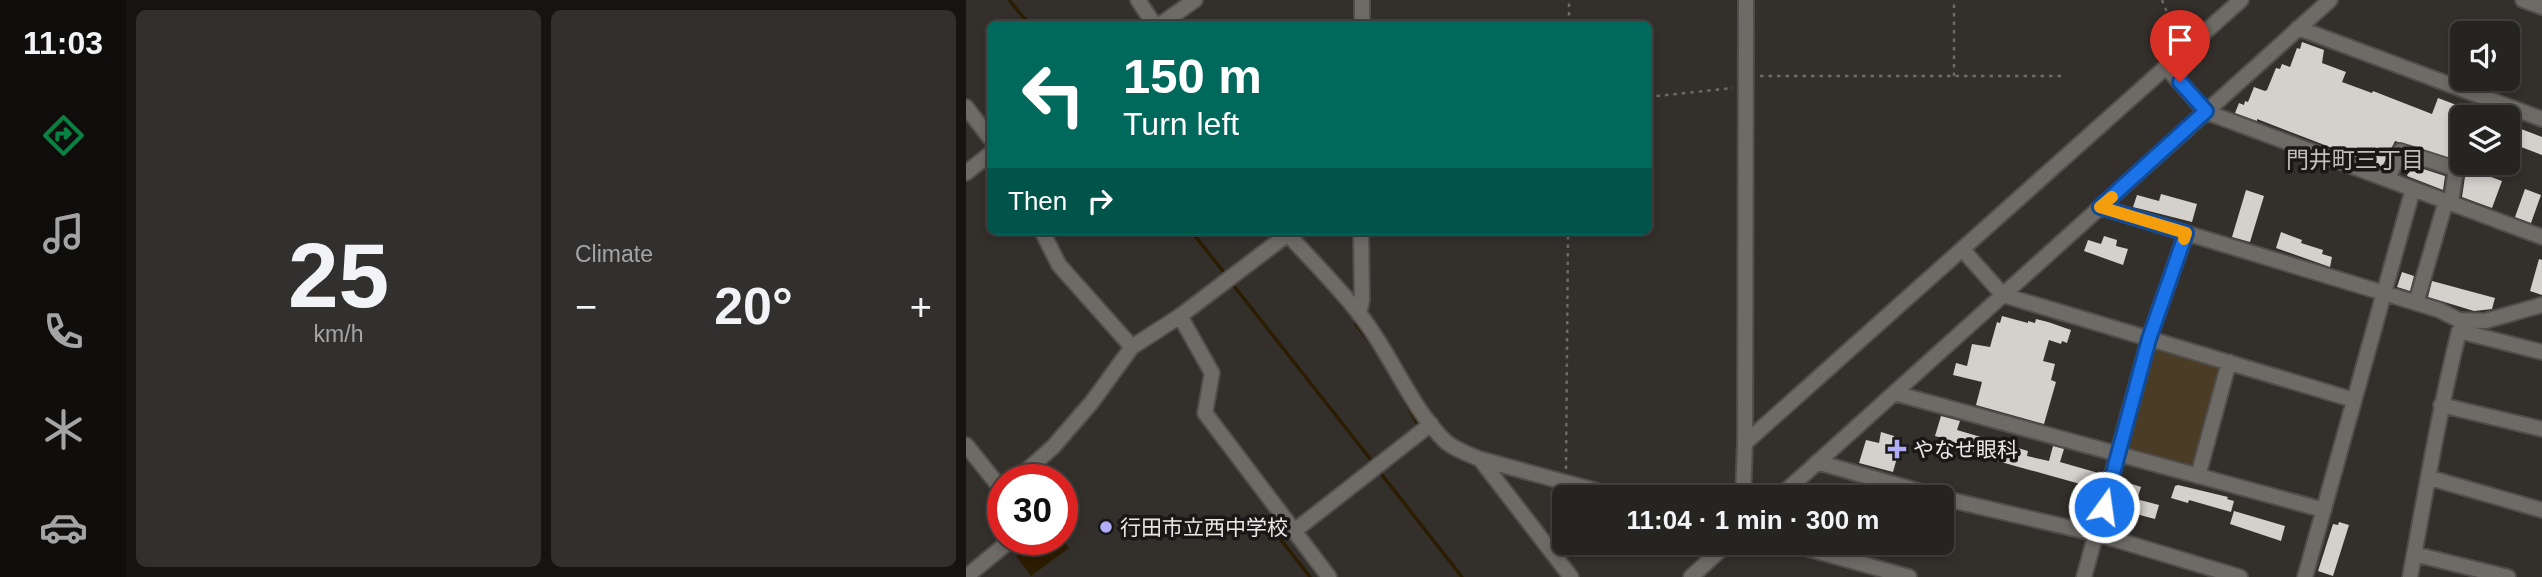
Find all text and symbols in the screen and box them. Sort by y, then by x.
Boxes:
pin [2150,10,2210,82]
icon: arrive [2161,21,2199,59]
map controls [2450,21,2520,175]
button: sound [2450,21,2520,91]
text: 11:03 [23,25,103,61]
icon: left [1008,49,1099,140]
text: 150 m [1123,49,1262,103]
button: layers [2450,105,2520,175]
text: Turn left [1123,106,1239,142]
icon: directions [39,111,88,160]
district label: 門井町三丁目 [2286,147,2424,173]
icon: right [1081,182,1119,220]
text: Then [1008,186,1067,216]
icon: music [39,209,88,258]
text: 25 [288,225,389,326]
text: Climate [575,241,653,267]
text: 20° [714,277,793,335]
text: − [575,286,597,328]
text: + [910,286,932,328]
icon: phone [39,307,88,356]
text: km/h [314,321,363,347]
icon: climate [39,405,88,454]
place label: やなせ眼科 [1913,438,2018,461]
marker: やなせ眼科 [1887,439,1907,459]
speed limit sign: 30 [987,464,1078,555]
position arrow [2067,470,2141,544]
icon: car [39,503,88,552]
text: 11:04 · 1 min · 300 m [1627,505,1879,535]
place label: 行田市立西中学校 [1120,516,1288,539]
marker: 行田市立西中学校 [1098,519,1114,535]

